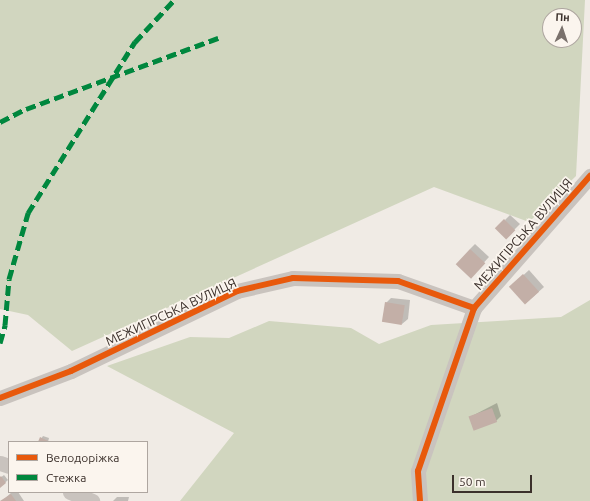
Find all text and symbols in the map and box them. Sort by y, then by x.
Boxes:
north arrow [542,8,582,48]
text: Пн [555,11,570,23]
street label: МЕЖИГІРСЬКА ВУЛИЦЯ [470,175,576,293]
street label: МЕЖИГІРСЬКА ВУЛИЦЯ [103,275,239,349]
legend [8,441,148,493]
text: Велодоріжка [46,451,120,464]
scale bar [454,467,534,493]
text: Стежка [46,471,86,484]
text: 50 m [459,475,486,488]

